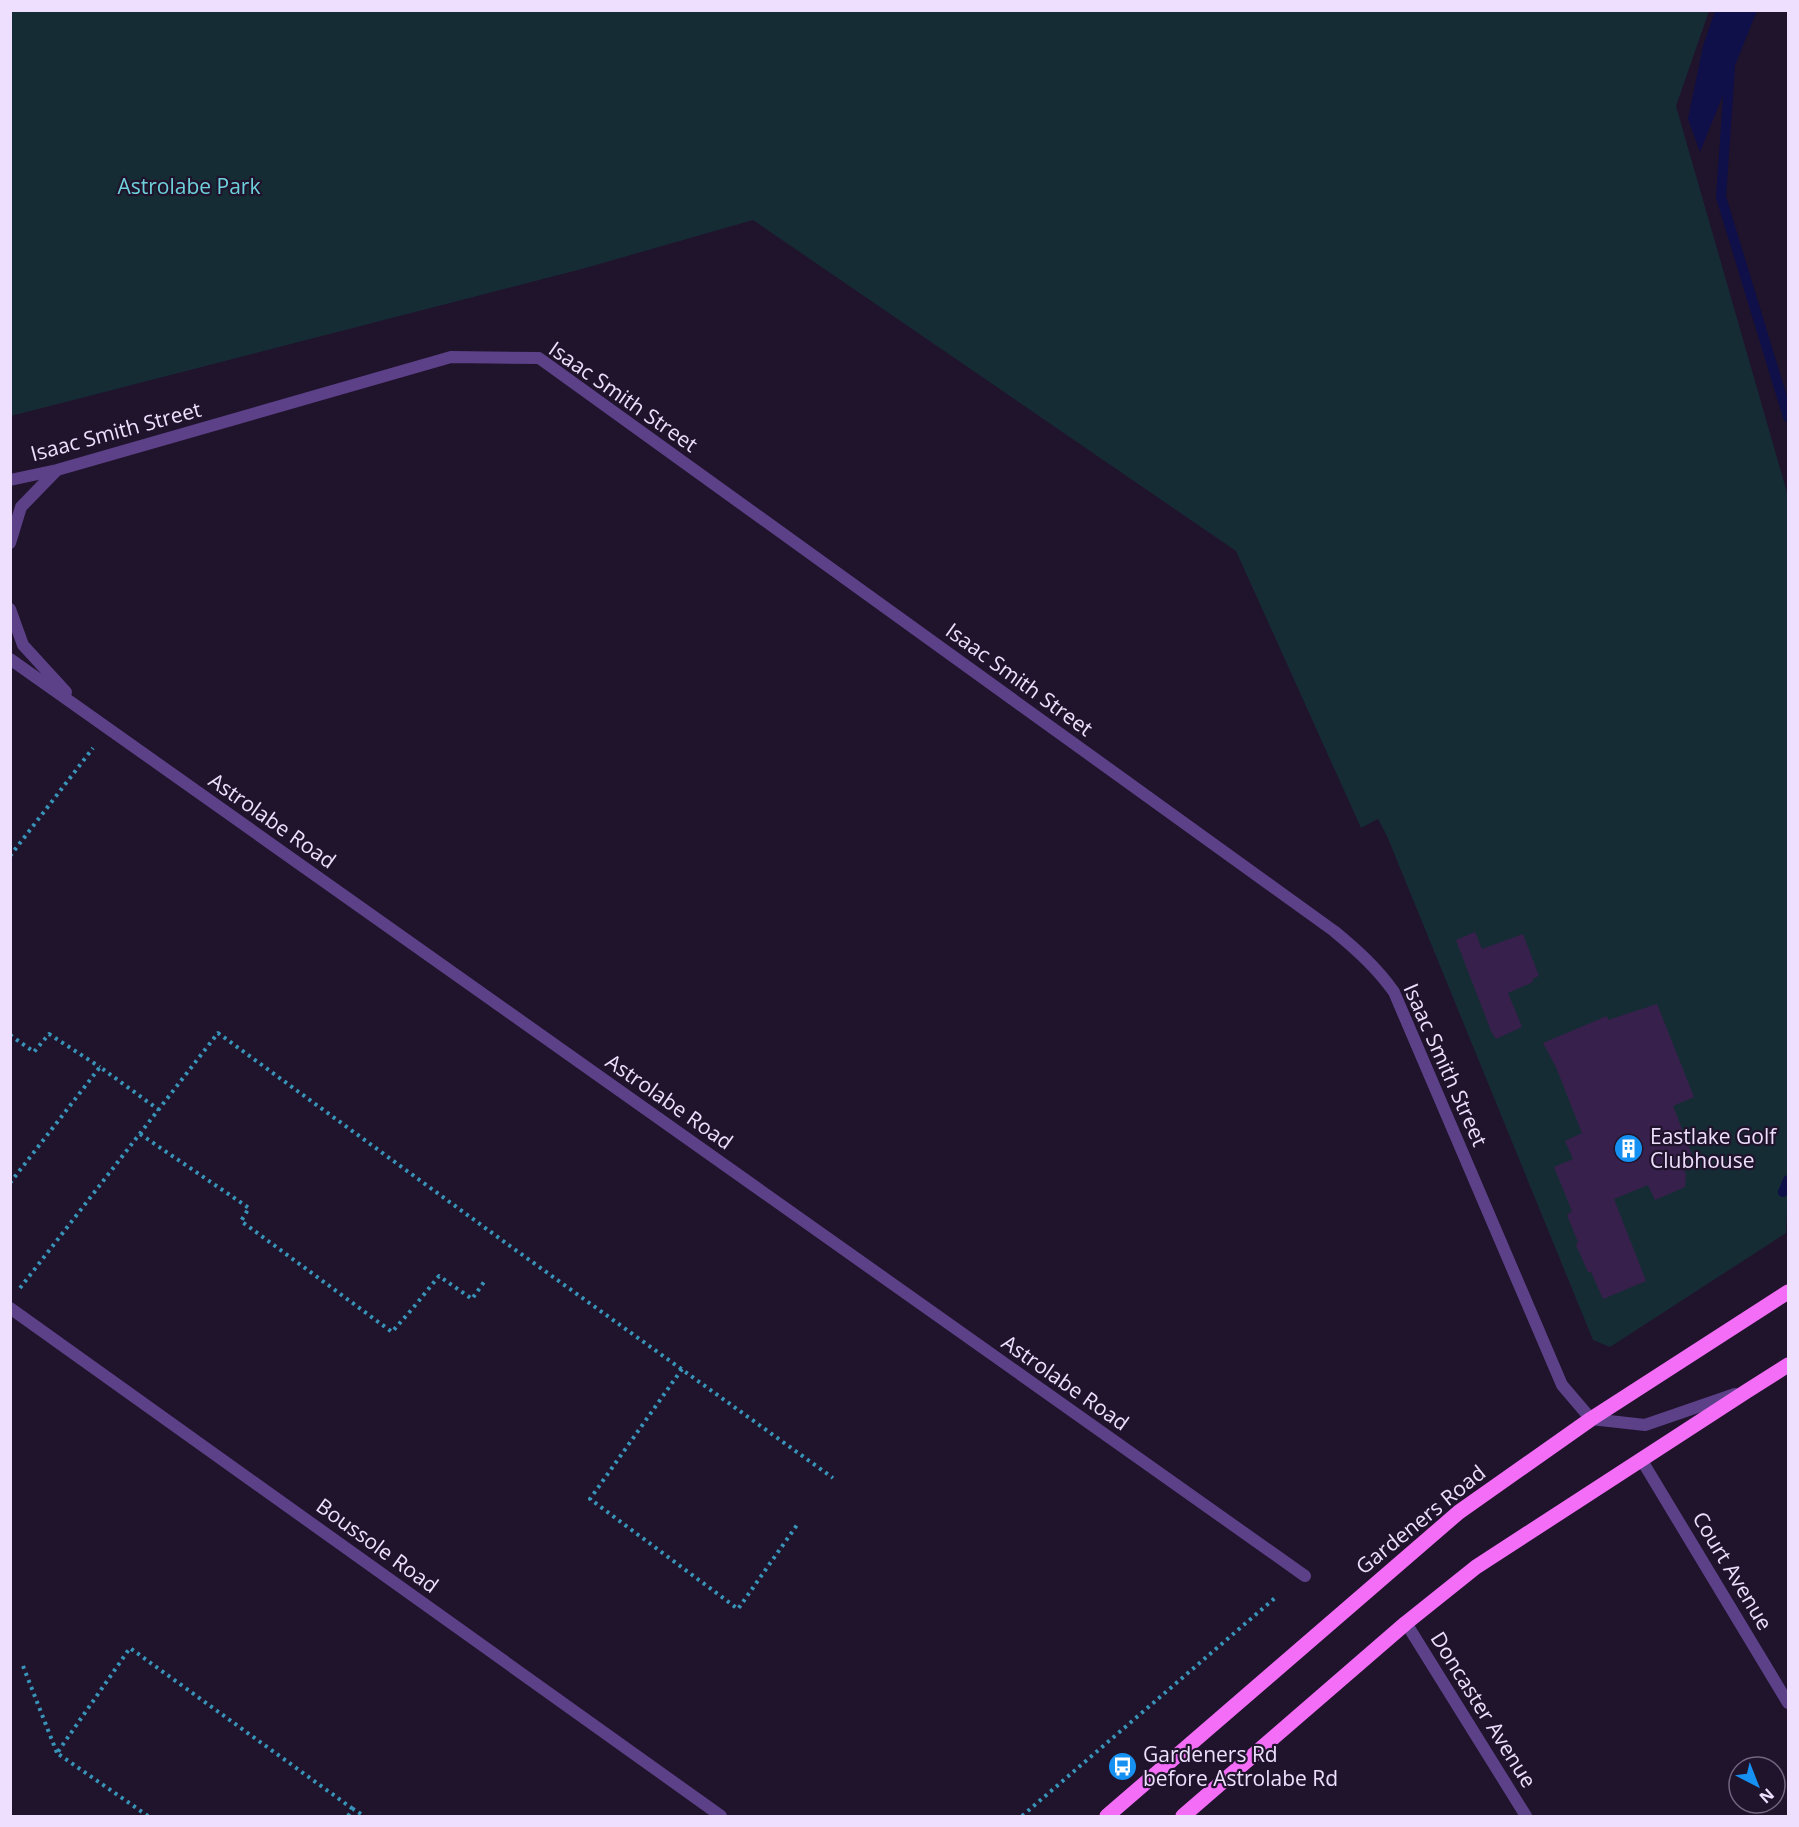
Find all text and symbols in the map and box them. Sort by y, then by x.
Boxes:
park label: Astrolabe Park [118,172,260,200]
street label: Isaac Smith Street [544,334,703,458]
street label: Isaac Smith Street [27,395,204,467]
street label: Isaac Smith Street [940,616,1099,742]
street label: Astrolabe Road [203,766,342,874]
street label: Isaac Smith Street [1397,979,1494,1150]
street label: Astrolabe Road [600,1047,739,1155]
place label: Eastlake Golf Clubhouse [1650,1122,1778,1174]
building icon: Eastlake Golf Clubhouse [1613,1133,1645,1165]
street label: Astrolabe Road [996,1328,1135,1436]
street label: Gardeners Road [1350,1458,1491,1580]
street label: Boussole Road [311,1491,444,1599]
street label: Court Avenue [1687,1506,1779,1635]
street label: Doncaster Avenue [1425,1626,1543,1793]
place label: Gardeners Rd before Astrolabe Rd [1143,1740,1338,1792]
bus stop icon: Gardeners Rd before Astrolabe Rd [1106,1751,1138,1783]
north arrow [1727,1755,1787,1815]
text: N [1755,1784,1779,1809]

